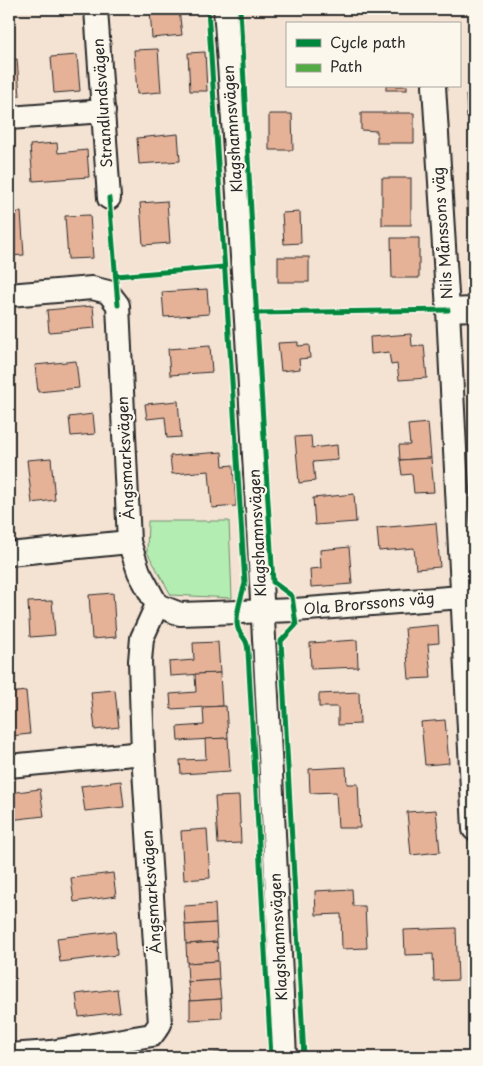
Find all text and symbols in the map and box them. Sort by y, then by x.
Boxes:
legend [286,22,460,88]
text: Cycle path [330,30,406,53]
street label: Strandlundsvägen [86,38,118,169]
text: Path [330,54,362,77]
street label: Klagshamnsvägen [216,64,247,194]
street label: Nils Månssons väg [425,166,458,300]
street label: Ängsmarksvägen [110,396,139,521]
street label: Klagshamnsvägen [242,468,271,598]
street label: Ola Brorssons väg [302,585,435,620]
street label: Ängsmarksvägen [135,829,166,955]
street label: Klagshamnsvägen [263,872,292,1002]

